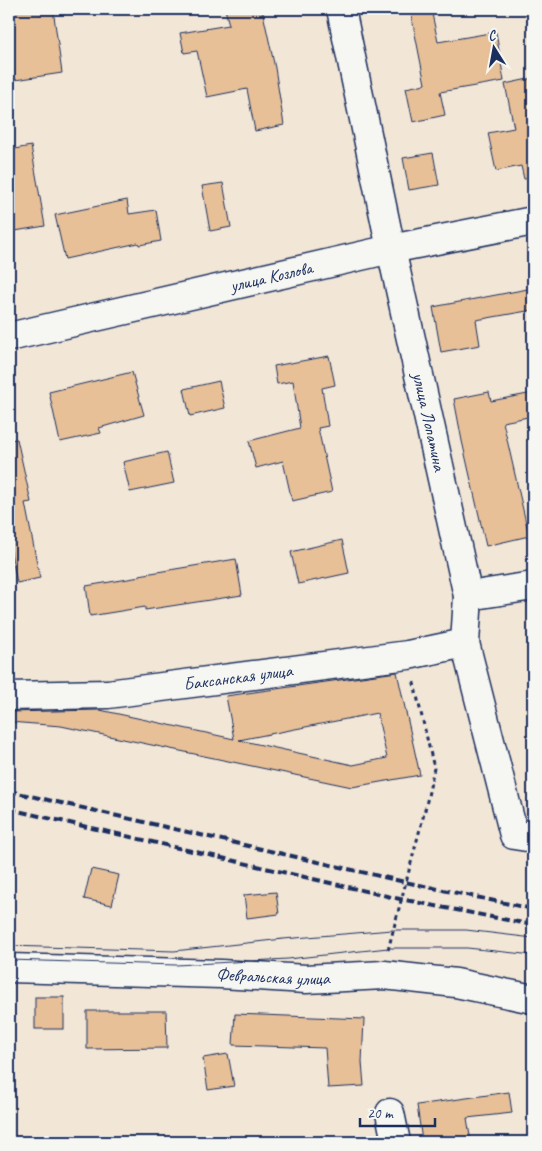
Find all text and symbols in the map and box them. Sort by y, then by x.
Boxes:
north arrow [470,22,520,72]
text: С [487,26,499,45]
street label: улица Козлова [227,256,316,297]
street label: улица Лопатина [407,369,451,474]
street label: Баксанская улица [182,659,295,695]
street label: Февральская улица [215,963,331,990]
scale bar [360,1096,434,1128]
text: 20 m [367,1104,394,1123]

